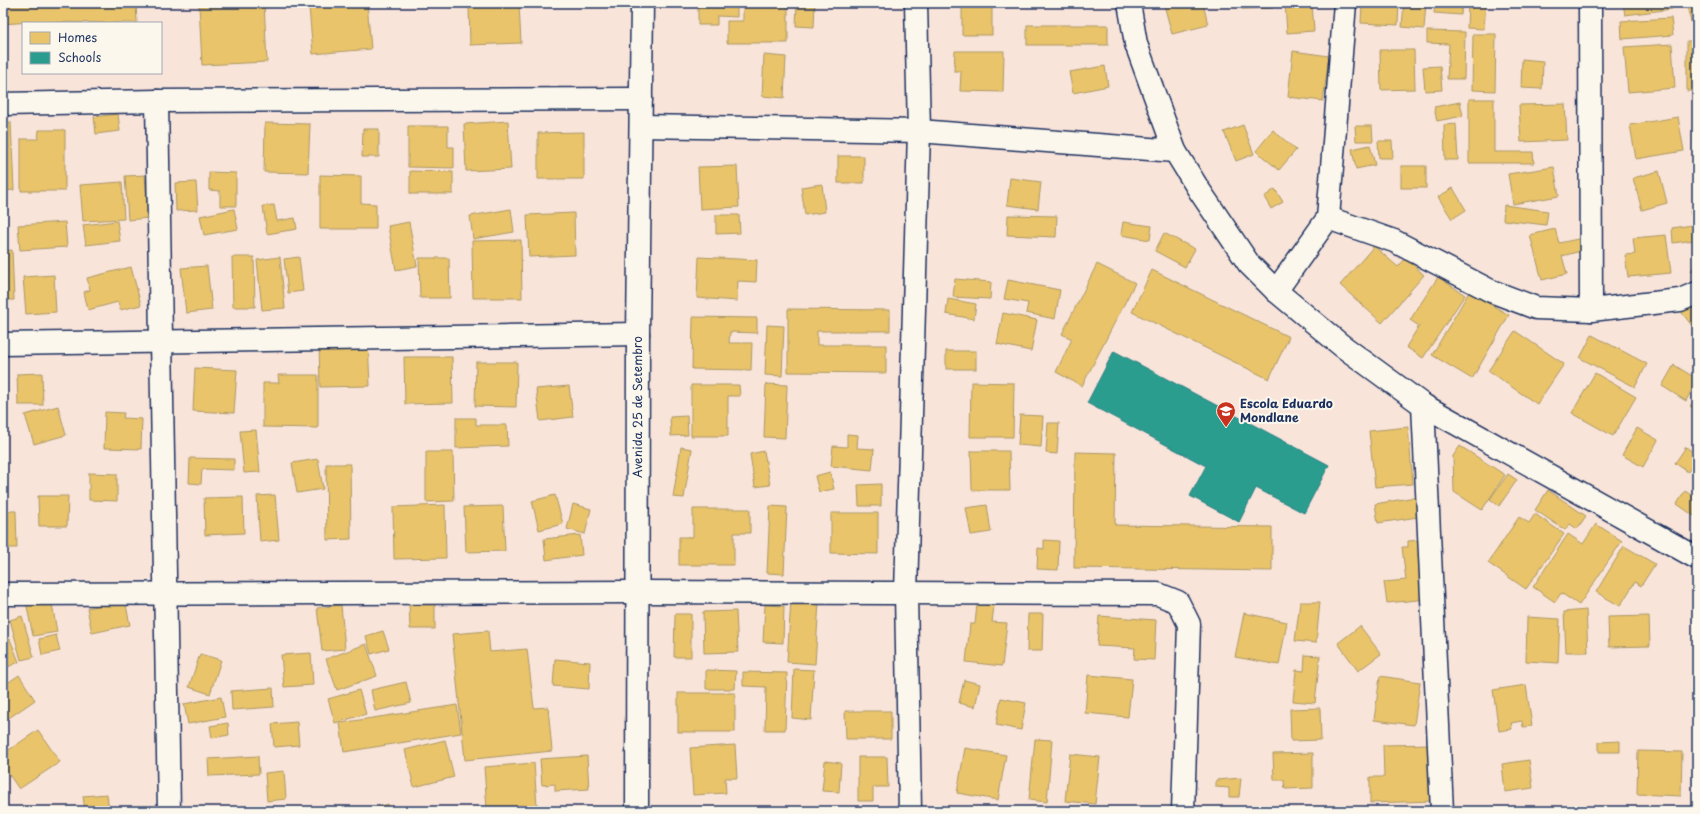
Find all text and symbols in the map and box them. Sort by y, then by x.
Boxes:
legend [22,22,162,74]
text: Homes [58,28,97,46]
text: Schools [58,48,102,66]
street label: Avenida 25 de Setembro [628,336,646,478]
place label: Escola Eduardo Mondlane [1240,394,1333,426]
school or university icon: Escola Eduardo Mondlane [1215,400,1237,428]

